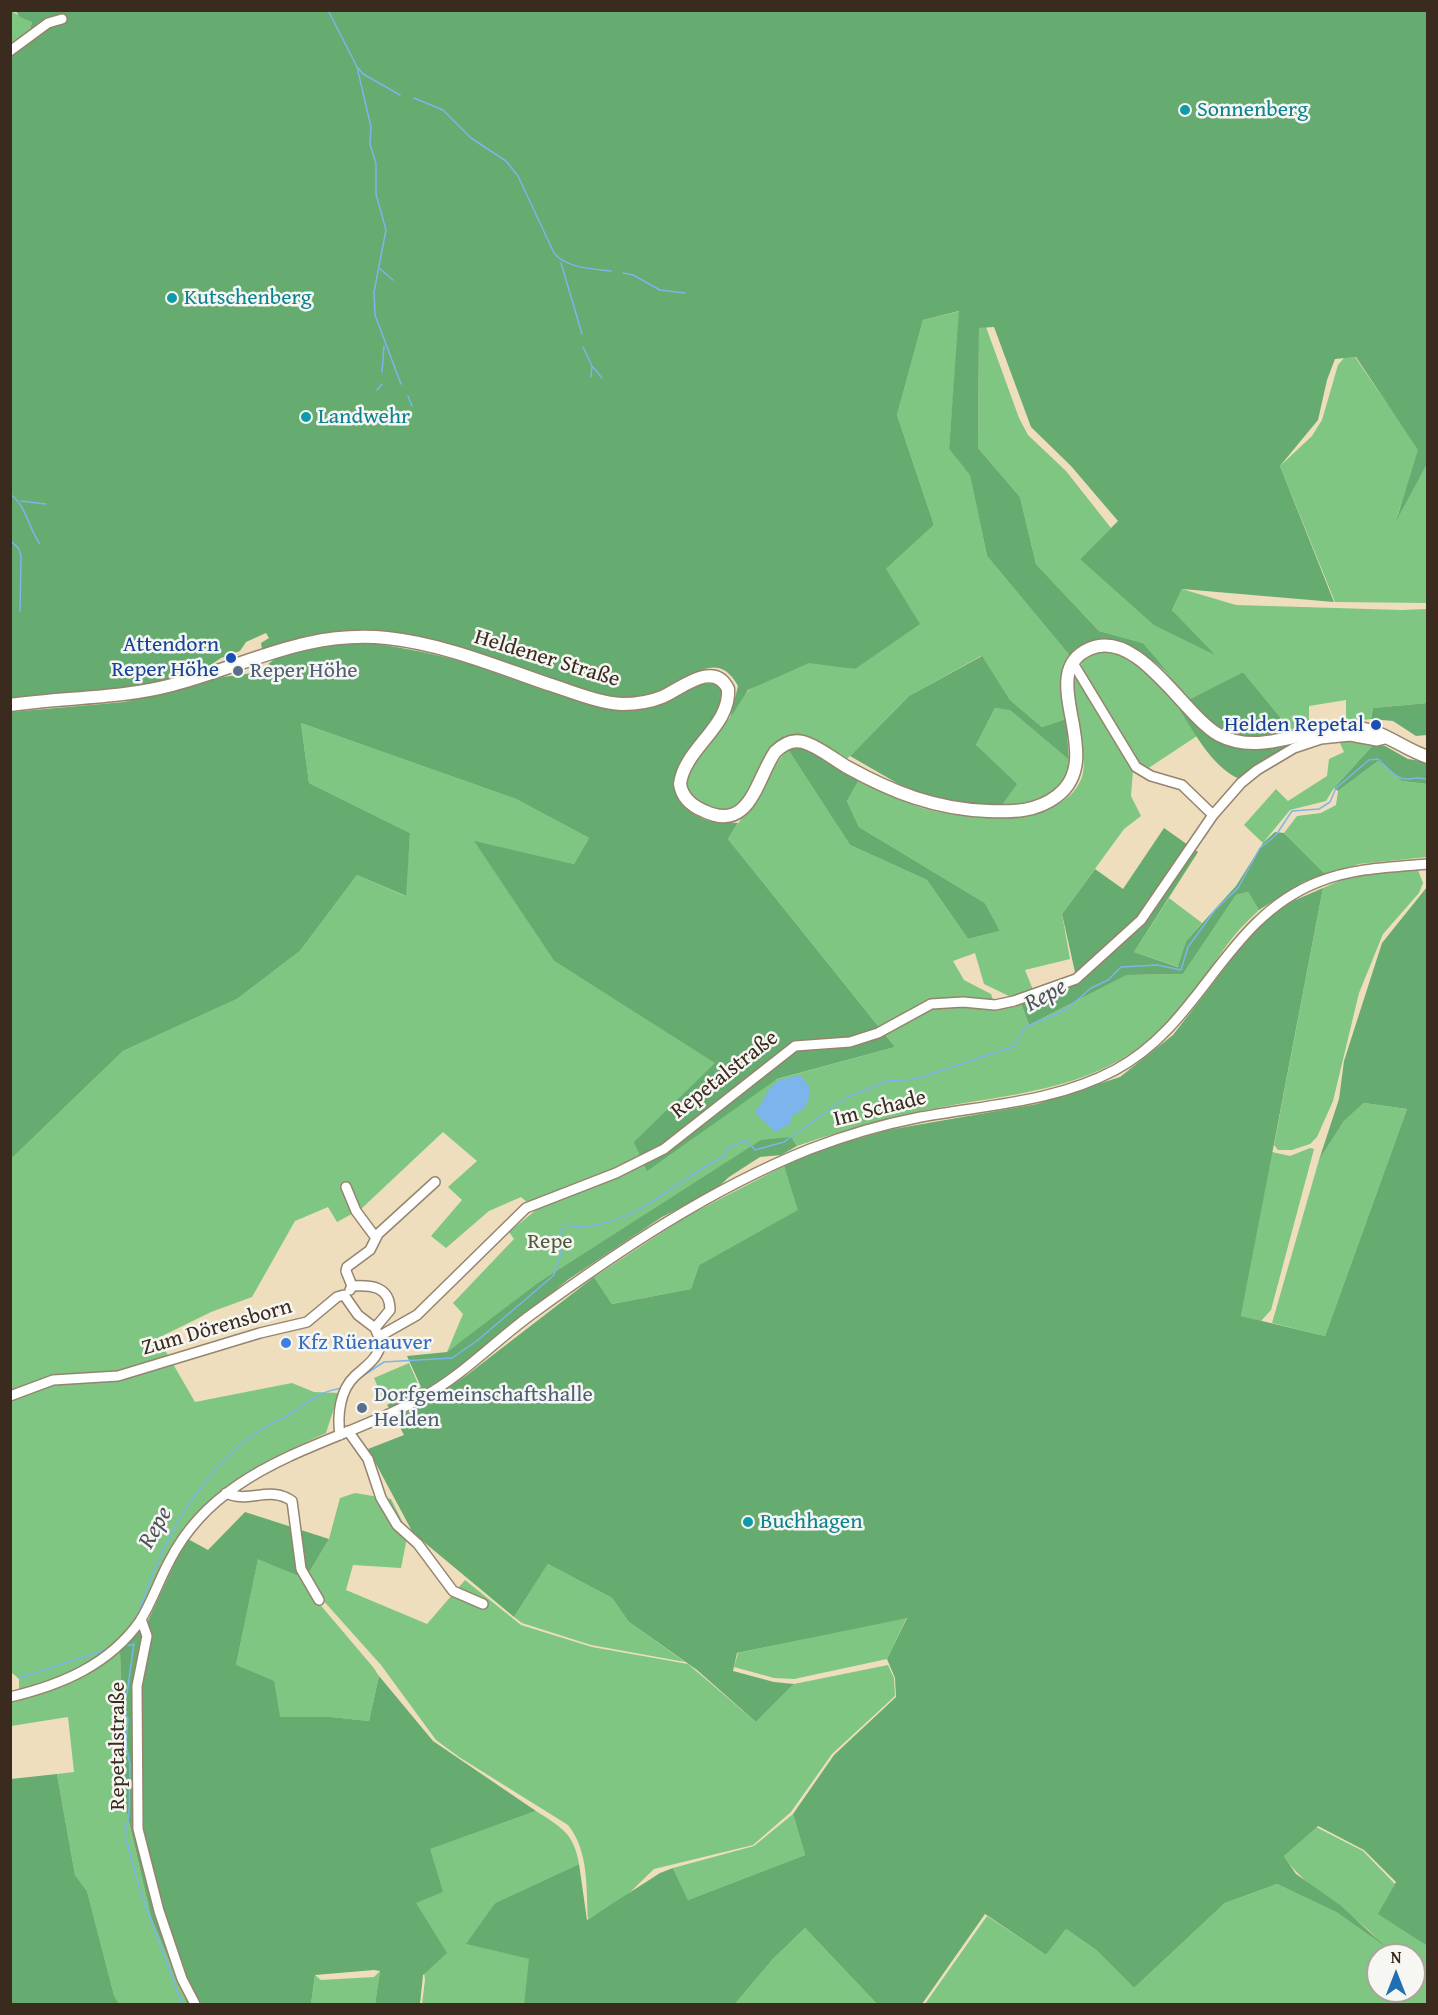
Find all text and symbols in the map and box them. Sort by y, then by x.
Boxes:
place label: Sonnenberg [1197,97,1308,123]
marker: Sonnenberg [1178,103,1192,117]
place label: Kutschenberg [184,285,312,311]
marker: Kutschenberg [165,291,179,305]
place label: Landwehr [318,404,410,430]
marker: Landwehr [299,410,313,424]
street label: Heldener Straße [471,624,623,694]
place label: Attendorn Reper Höhe [111,632,219,684]
marker: Attendorn Reper Höhe [224,651,238,665]
place label: Reper Höhe [250,658,358,684]
marker: Reper Höhe [231,664,245,678]
place label: Helden Repetal [1224,712,1364,738]
marker: Helden Repetal [1369,718,1383,732]
water label: Repe [1020,973,1072,1019]
street label: Repetalstraße [666,1025,784,1125]
street label: Im Schade [831,1085,929,1133]
park label: Repe [527,1229,573,1255]
street label: Zum Dörensborn [139,1294,295,1362]
place label: Kfz Rüenauver [298,1330,432,1356]
marker: Kfz Rüenauver [279,1336,293,1350]
place label: Dorfgemeinschaftshalle Helden [374,1382,593,1434]
marker: Dorfgemeinschaftshalle Helden [355,1401,369,1415]
water label: Repe [133,1502,179,1554]
place label: Buchhagen [760,1509,863,1535]
marker: Buchhagen [741,1515,755,1529]
street label: Repetalstraße [105,1682,131,1810]
north arrow [1366,1943,1426,2003]
text: N [1391,1945,1401,1969]

